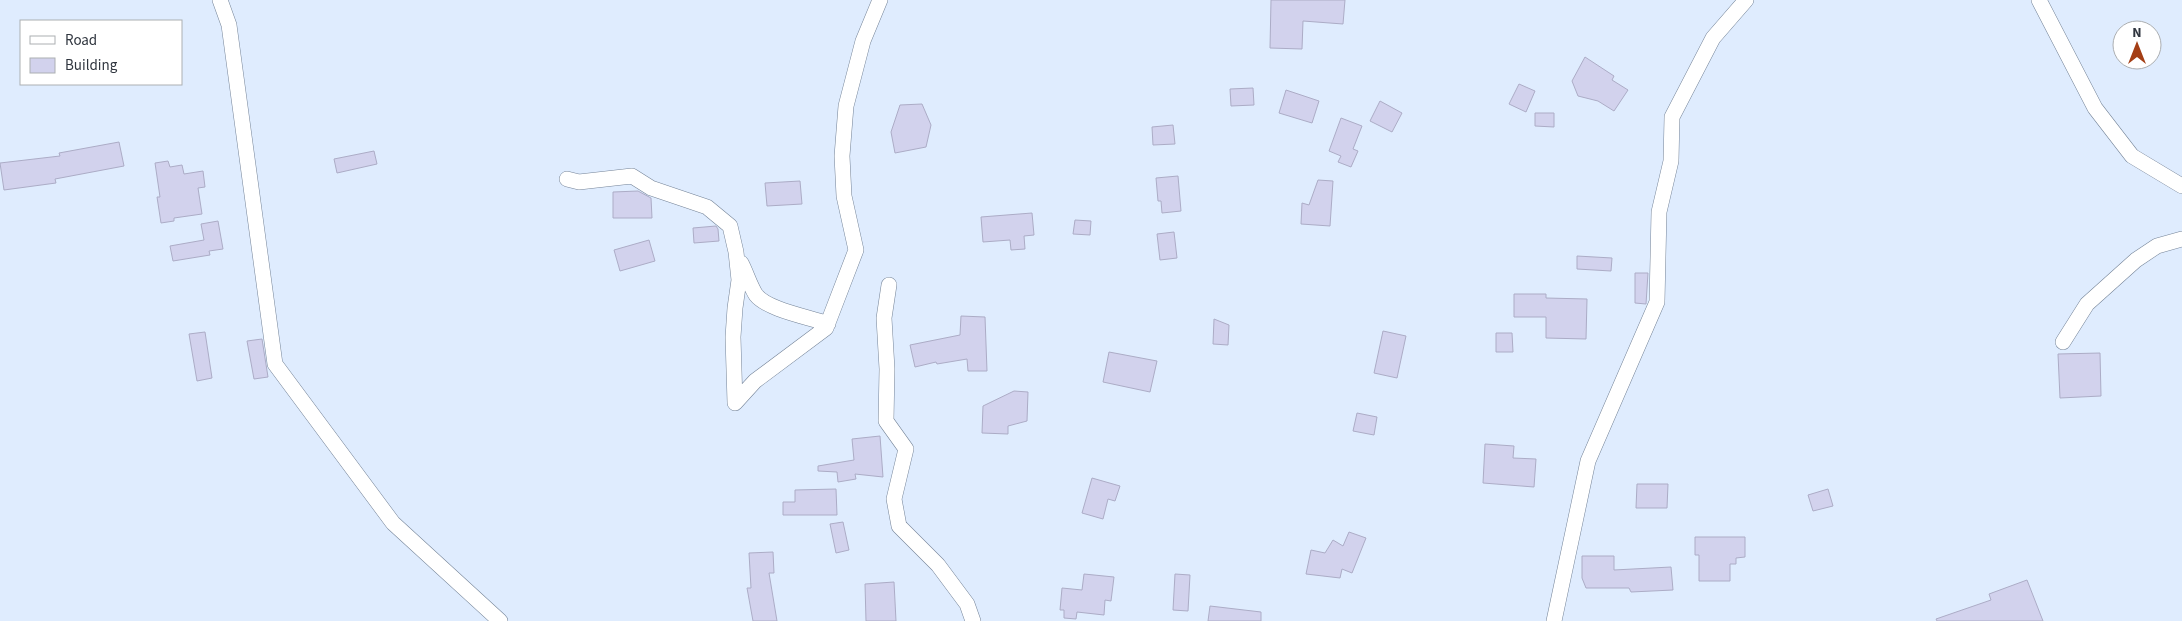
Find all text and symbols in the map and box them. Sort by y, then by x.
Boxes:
legend [20,20,182,85]
north arrow [2112,20,2162,70]
text: N [2132,23,2142,43]
text: Road [65,30,97,51]
text: Building [65,55,118,76]

